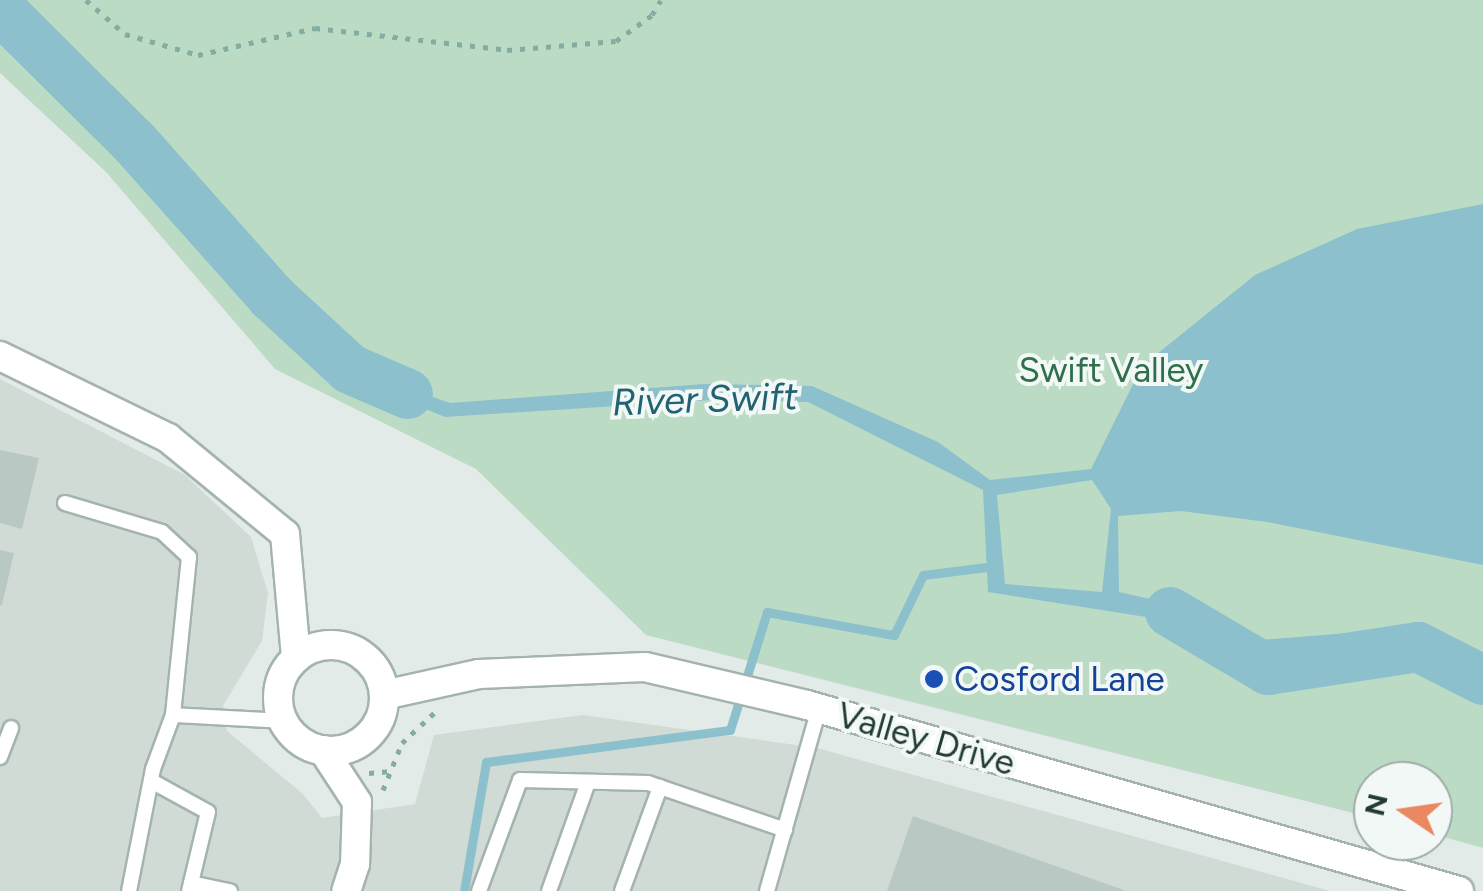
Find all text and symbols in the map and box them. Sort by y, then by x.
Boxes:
park label: Swift Valley [1019,349,1203,391]
water label: River Swift [611,374,799,426]
place label: Cosford Lane [954,658,1165,700]
marker: Cosford Lane [923,668,945,690]
street label: Valley Drive [832,694,1020,784]
north arrow [1353,761,1453,861]
text: N [1357,790,1395,819]

